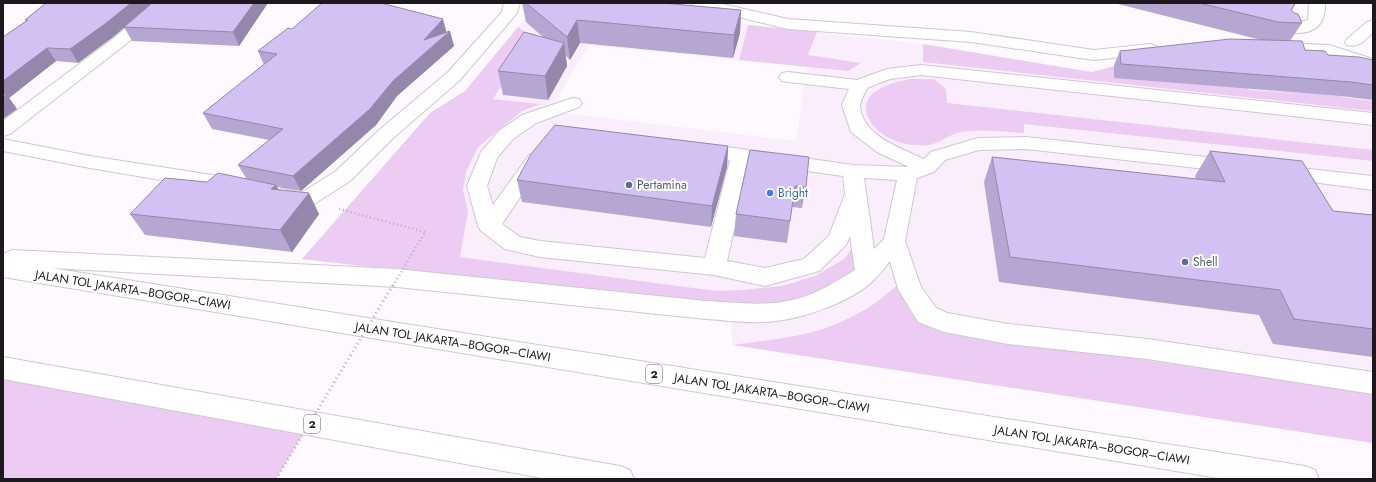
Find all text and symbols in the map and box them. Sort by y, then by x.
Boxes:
place label: Pertamina [637,176,687,194]
marker: Pertamina [624,180,634,190]
place label: Bright [778,184,808,202]
marker: Bright [765,188,775,198]
place label: Shell [1193,253,1218,271]
marker: Shell [1180,257,1190,267]
street label: JALAN TOL JAKARTA–BOGOR–CIAWI [32,265,232,314]
street label: JALAN TOL JAKARTA–BOGOR–CIAWI [352,317,552,366]
road number: 2 [646,365,662,383]
street label: JALAN TOL JAKARTA–BOGOR–CIAWI [671,368,871,417]
road number: 2 [304,415,320,433]
street label: JALAN TOL JAKARTA–BOGOR–CIAWI [991,420,1191,469]

